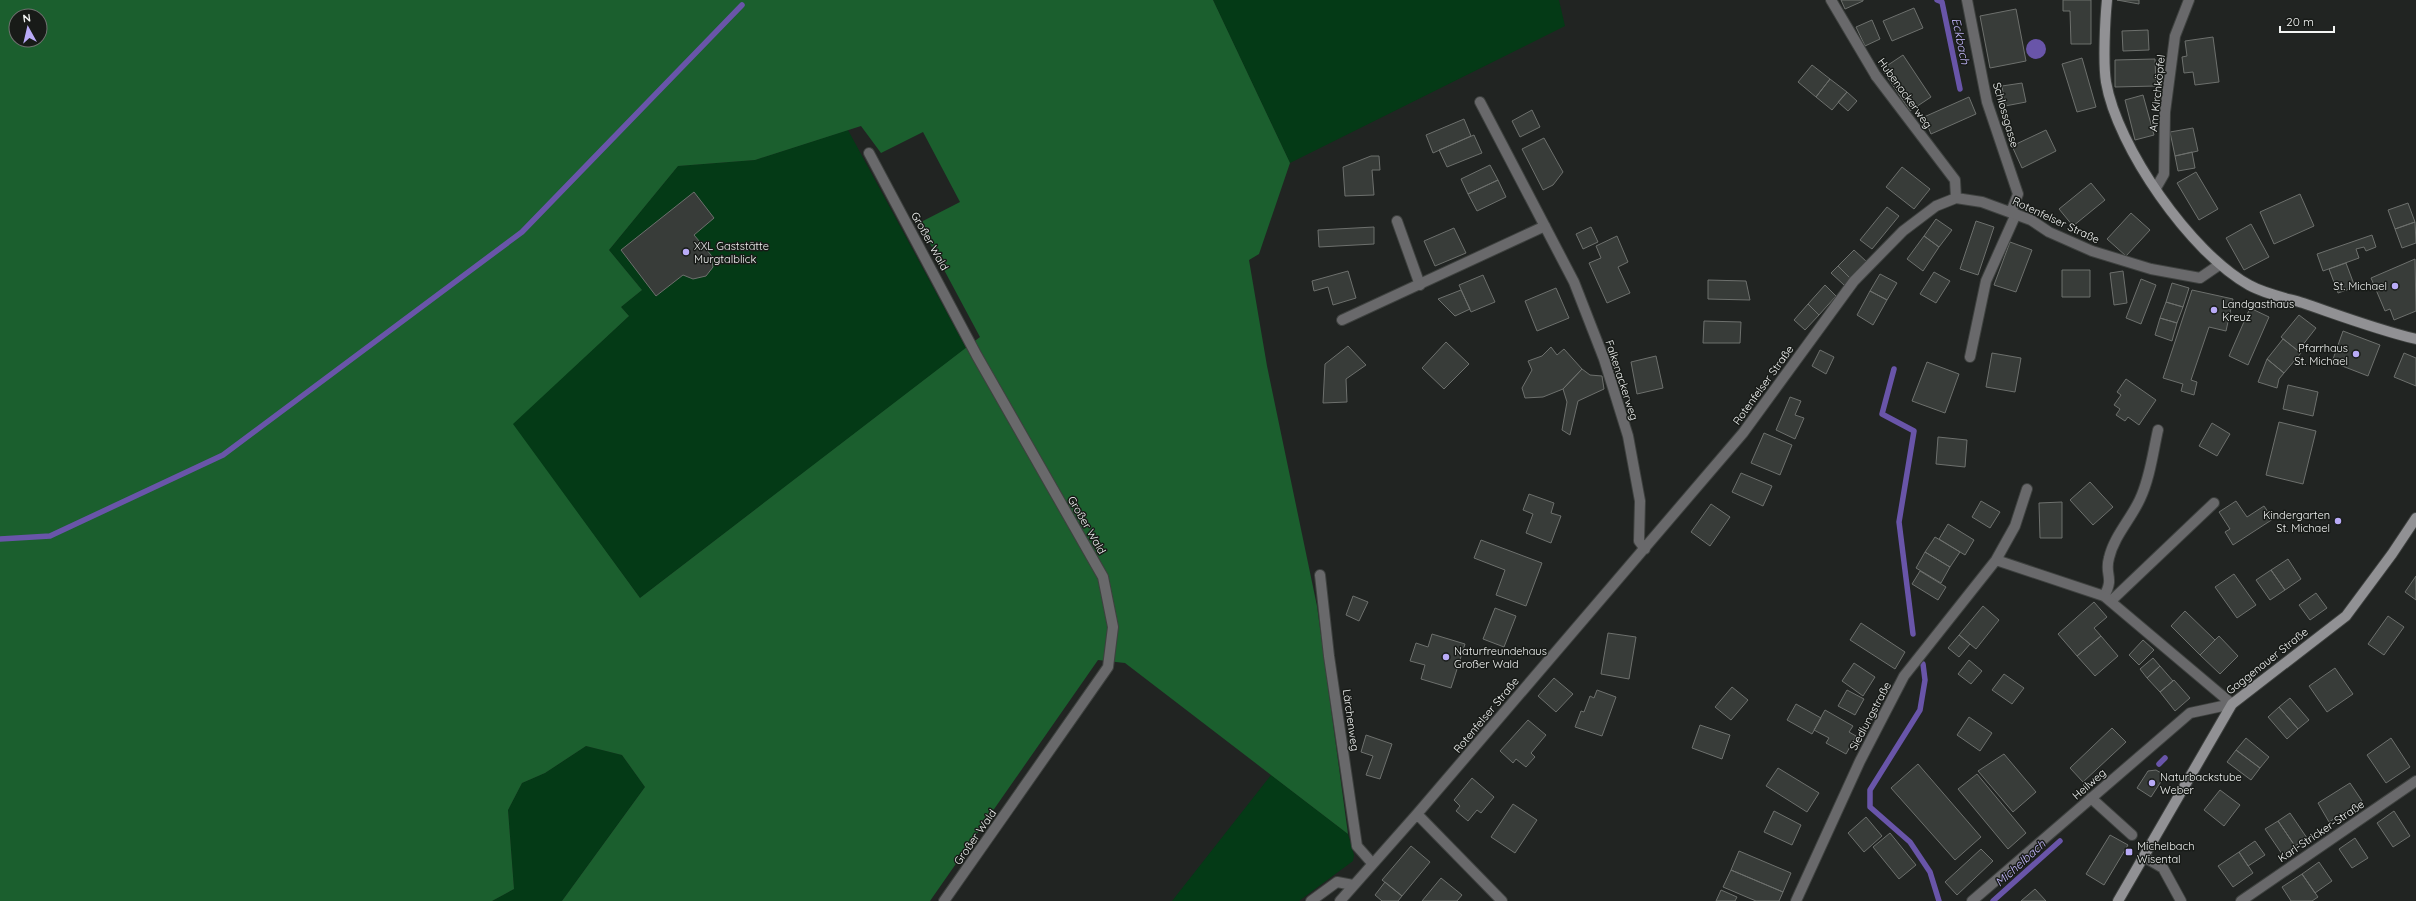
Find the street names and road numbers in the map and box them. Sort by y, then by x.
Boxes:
street label: Am Kirchköpfel [2146,54,2168,132]
street label: Hubenackerweg [1875,55,1935,131]
street label: Schlossgasse [1990,81,2022,149]
street label: Rotenfelser Straße [2010,194,2102,246]
street label: Großer Wald [908,209,952,273]
street label: Falkenackerweg [1602,338,1642,422]
street label: Rotenfelser Straße [1730,343,1796,427]
street label: Großer Wald [1065,493,1109,557]
street label: Gaggenauer Straße [2223,625,2311,697]
street label: Rotenfelser Straße [1450,674,1522,756]
street label: Siedlungstraße [1846,679,1894,753]
street label: Lärchenweg [1340,688,1362,752]
street label: Heilweg [2069,766,2109,802]
street label: Karl-Stricker-Straße [2275,797,2367,865]
street label: Großer Wald [951,806,999,868]

